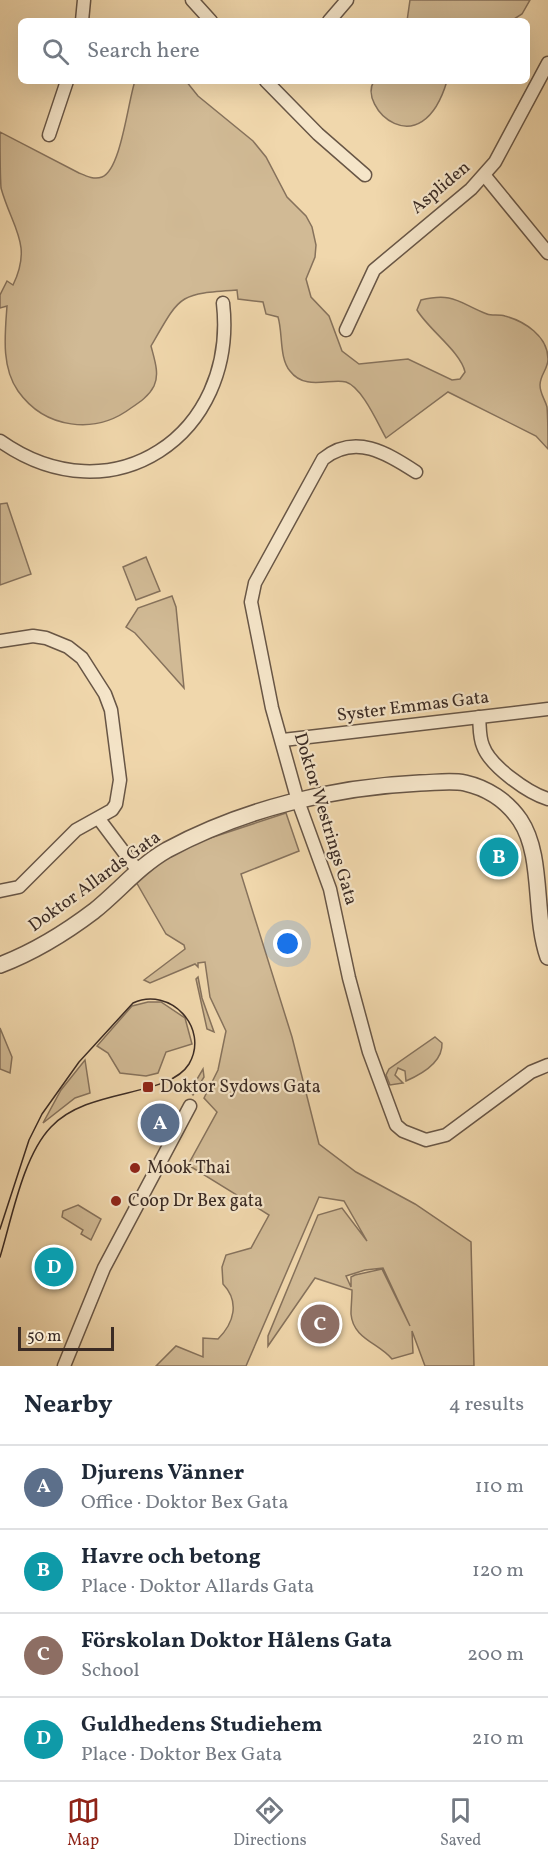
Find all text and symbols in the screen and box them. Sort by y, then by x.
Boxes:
search box [18,18,530,84]
icon: search [39,35,72,68]
text: Search here [87,36,200,67]
street label: Aspliden [406,156,476,220]
street label: Syster Emmas Gata [335,685,491,729]
street label: Doktor Westrings Gata [287,730,363,908]
street label: Doktor Allards Gata [24,826,166,938]
pin: B [480,834,518,880]
your location [273,929,302,958]
place label: Doktor Sydows Gata [160,1075,321,1100]
marker: Doktor Sydows Gata [141,1080,155,1094]
pin: A [140,1100,180,1146]
place label: Mook Thai [147,1156,231,1181]
marker: Mook Thai [128,1161,142,1175]
place label: Coop Dr Bex gata [128,1189,263,1214]
marker: Coop Dr Bex gata [109,1194,123,1208]
pin: D [34,1244,74,1290]
pin: C [300,1302,340,1346]
scale bar [18,1324,114,1352]
text: 50 m [27,1326,61,1348]
text: Nearby [24,1387,113,1423]
text: 4 results [449,1391,524,1419]
text: Djurens Vänner [81,1458,244,1489]
text: A [36,1473,51,1501]
text: 110 m [475,1473,524,1501]
text: Office · Doktor Bex Gata [81,1489,288,1517]
text: Havre och betong [81,1542,261,1573]
text: B [37,1557,50,1585]
text: 120 m [472,1557,524,1585]
text: Place · Doktor Allards Gata [81,1573,314,1601]
text: Förskolan Doktor Hålens Gata [81,1626,392,1657]
text: C [37,1641,50,1669]
text: 200 m [467,1641,524,1669]
text: School [81,1657,139,1685]
text: Guldhedens Studiehem [81,1710,323,1741]
text: D [36,1725,51,1753]
text: 210 m [472,1725,524,1753]
text: Place · Doktor Bex Gata [81,1741,282,1769]
tab: Map [67,1794,100,1852]
tab: Directions [233,1794,307,1852]
tab: Saved [440,1794,481,1852]

